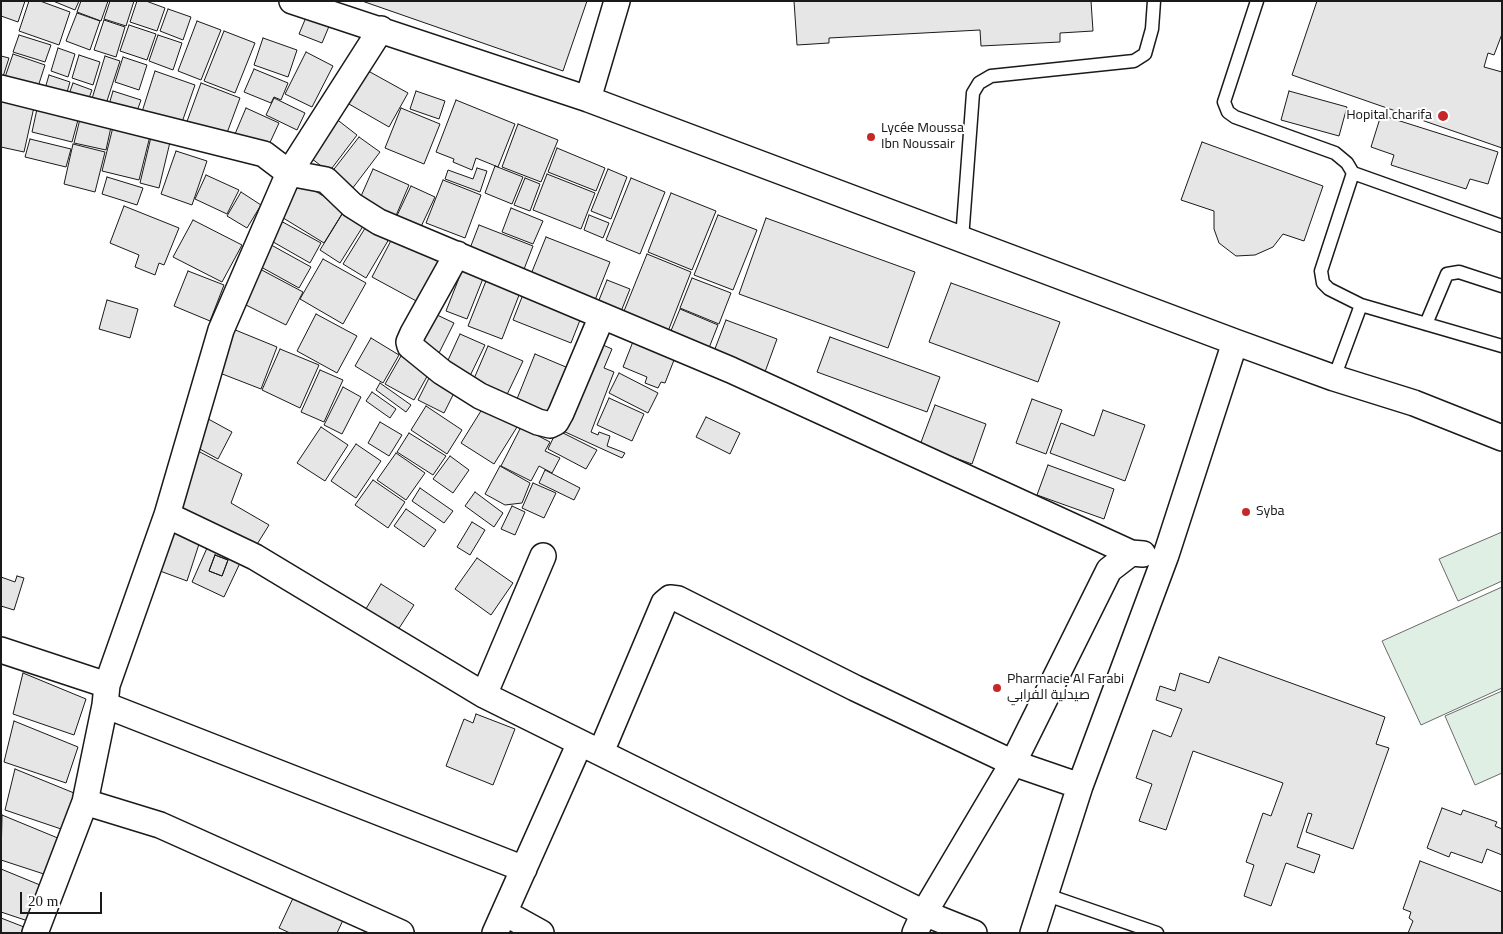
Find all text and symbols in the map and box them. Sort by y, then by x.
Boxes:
place label: Hopital charifa [1346,108,1432,124]
marker: Hopital charifa [1436,109,1450,123]
place label: Lycée Moussa Ibn Noussair [881,121,964,154]
marker: Lycée Moussa Ibn Noussair [865,131,877,143]
place label: Syba [1256,504,1285,520]
marker: Syba [1240,506,1252,518]
place label: Pharmacie Al Farabi صيدلية الفرابي [1007,672,1124,704]
marker: Pharmacie Al Farabi صيدلية الفرابي [991,682,1003,694]
scale bar [22,882,105,914]
text: 20 m [28,893,58,909]

